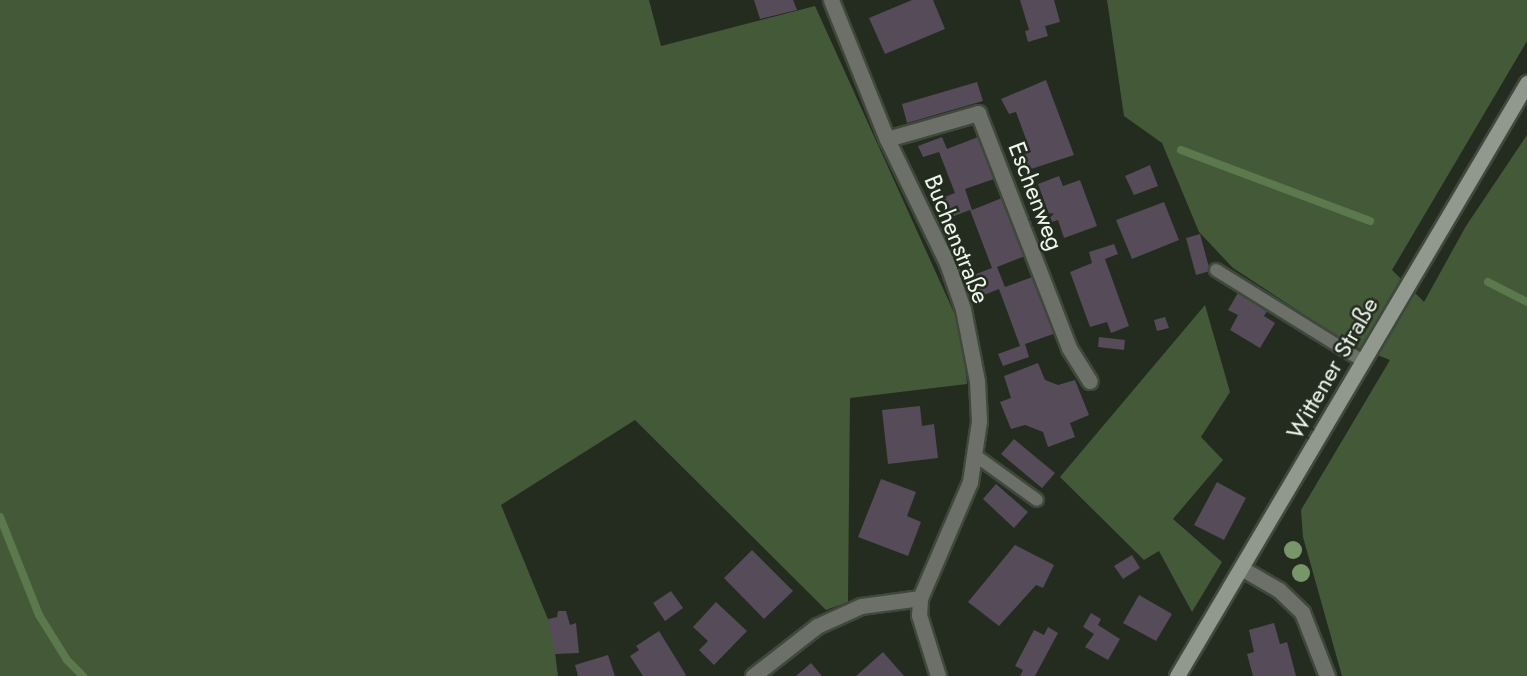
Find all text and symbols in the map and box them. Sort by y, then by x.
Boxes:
street label: Eschenweg [1002,138,1070,254]
street label: Buchenstraße [918,170,996,308]
street label: Wittener Straße [1280,292,1384,444]

